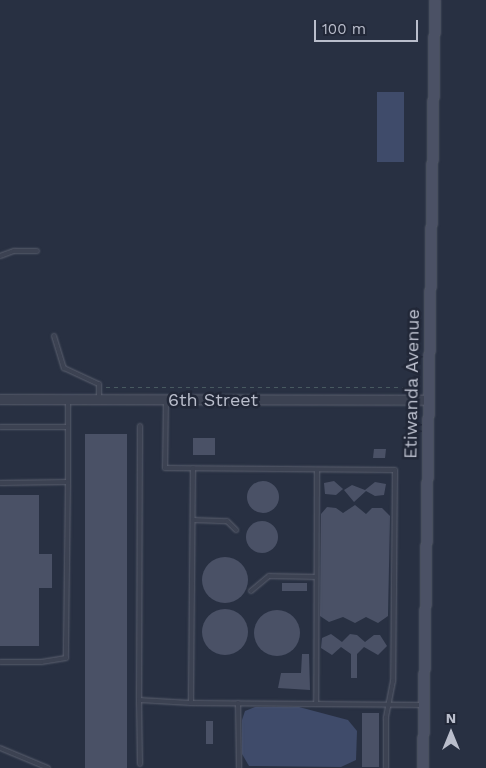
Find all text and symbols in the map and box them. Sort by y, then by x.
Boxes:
scale bar [316,10,420,42]
text: 100 m [322,20,366,38]
street label: Etiwanda Avenue [400,308,424,460]
street label: 6th Street [168,389,258,411]
north arrow [426,708,476,758]
text: N [446,710,456,726]

